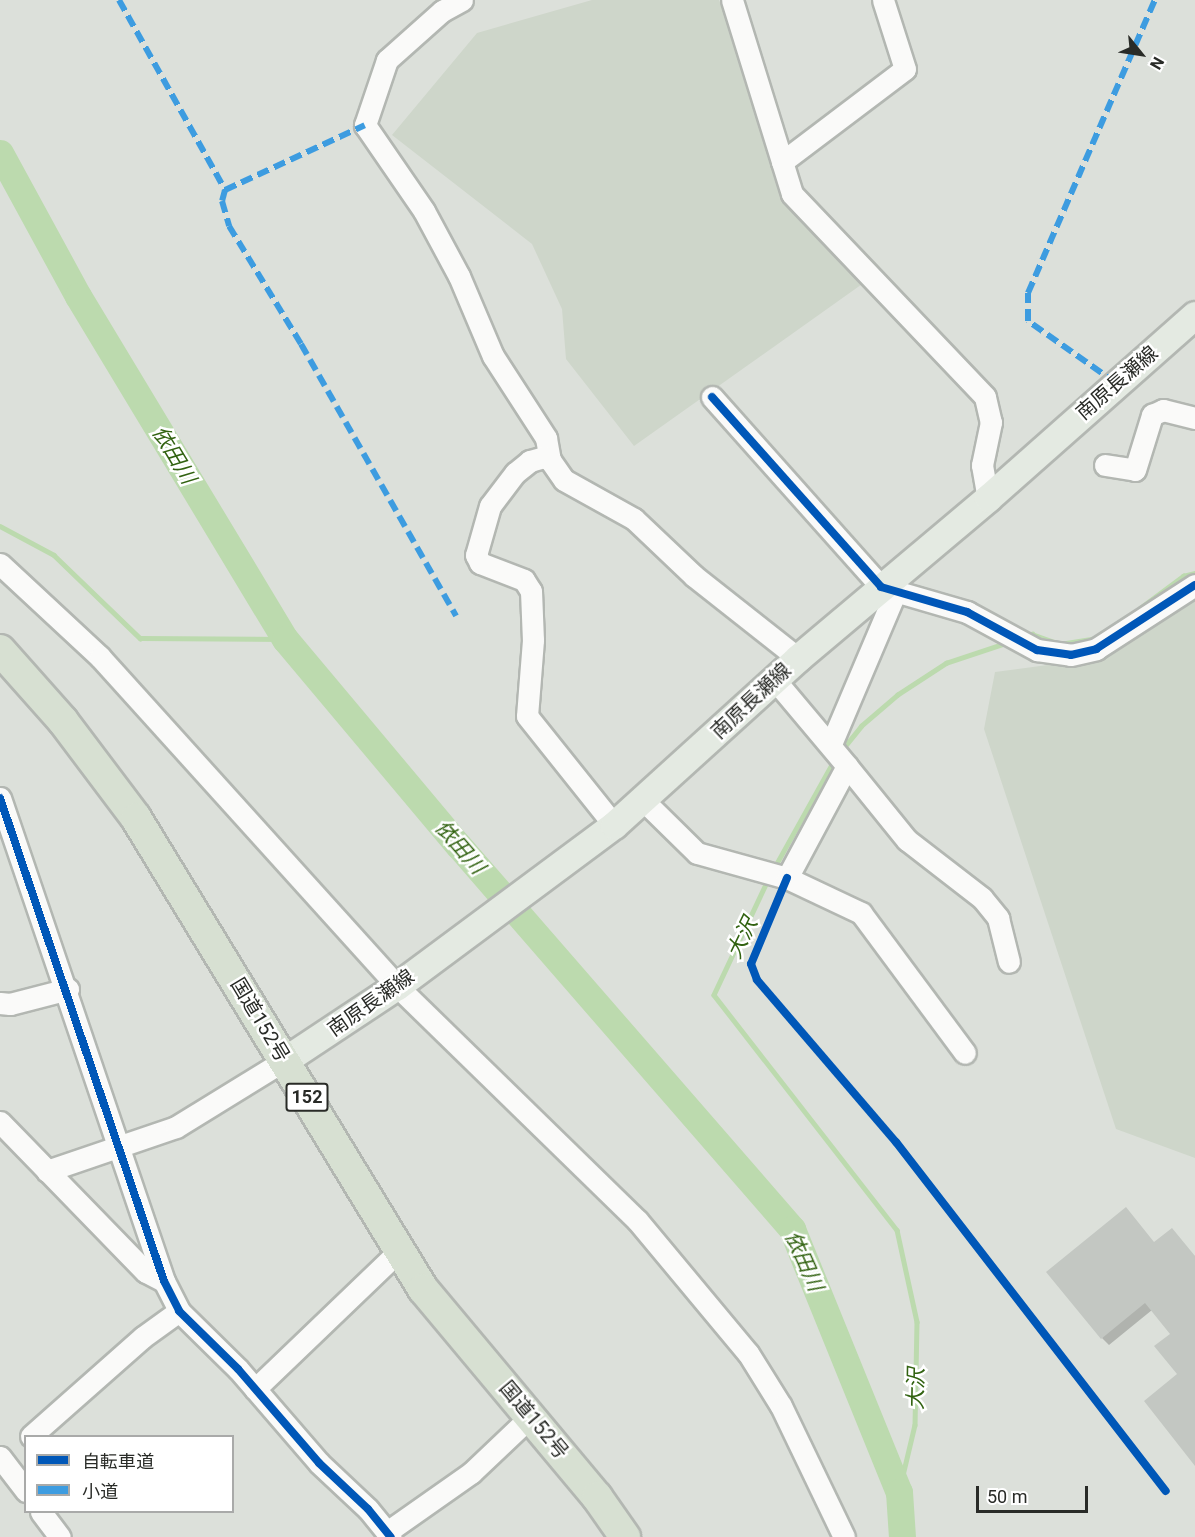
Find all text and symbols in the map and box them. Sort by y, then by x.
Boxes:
north arrow [1111,24,1171,84]
text: N [1146,54,1168,73]
street label: 南原長瀬線 [1071,341,1163,425]
water label: 依田川 [147,422,201,488]
street label: 南原長瀬線 [706,658,796,744]
water label: 依田川 [430,815,490,879]
water label: 大沢 [721,914,763,962]
street label: 南原長瀬線 [323,964,419,1042]
street label: 国道152号 [226,974,294,1066]
road number: 152 [284,1082,330,1112]
water label: 依田川 [780,1227,828,1295]
water label: 大沢 [903,1368,929,1410]
street label: 国道152号 [495,1376,573,1464]
legend [24,1435,234,1513]
text: 自転車道 [82,1451,154,1472]
scale bar [979,1474,1092,1512]
text: 小道 [82,1481,118,1502]
text: 50 m [987,1486,1027,1507]

